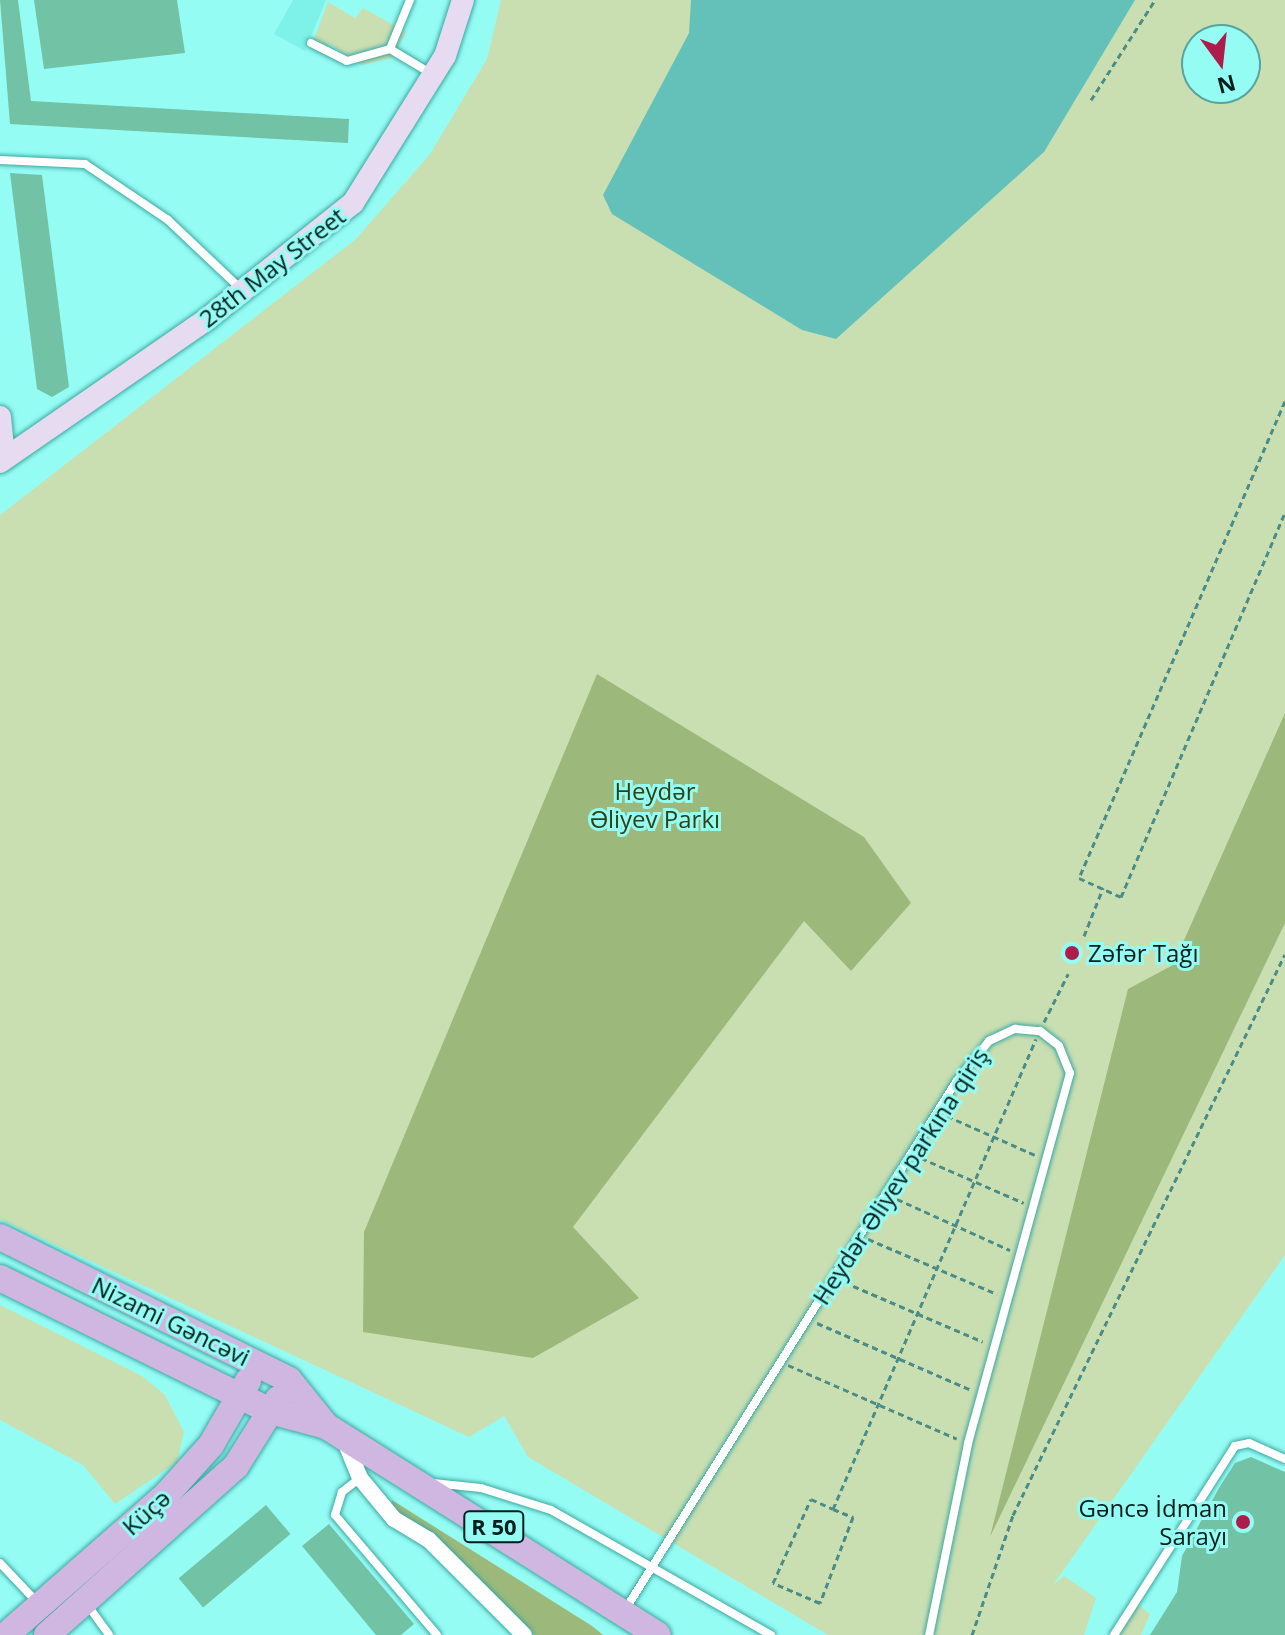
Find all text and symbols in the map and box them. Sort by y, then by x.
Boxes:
north arrow [1181,24,1261,104]
text: N [1214,68,1239,102]
street label: 28th May Street [193,201,351,333]
park label: Heydər Əliyev Parkı [590,777,720,833]
place label: Zəfər Tağı [1088,939,1198,967]
marker: Zəfər Tağı [1063,944,1081,962]
street label: Heydər Əliyev parkına qiriş [806,1042,994,1310]
street label: Nizami Gəncəvi [87,1270,255,1372]
street label: Küçə [116,1483,176,1541]
place label: Gəncə İdman Sarayı [1078,1494,1227,1550]
road number: R 50 [462,1509,526,1545]
marker: Gəncə İdman Sarayı [1234,1513,1252,1531]

